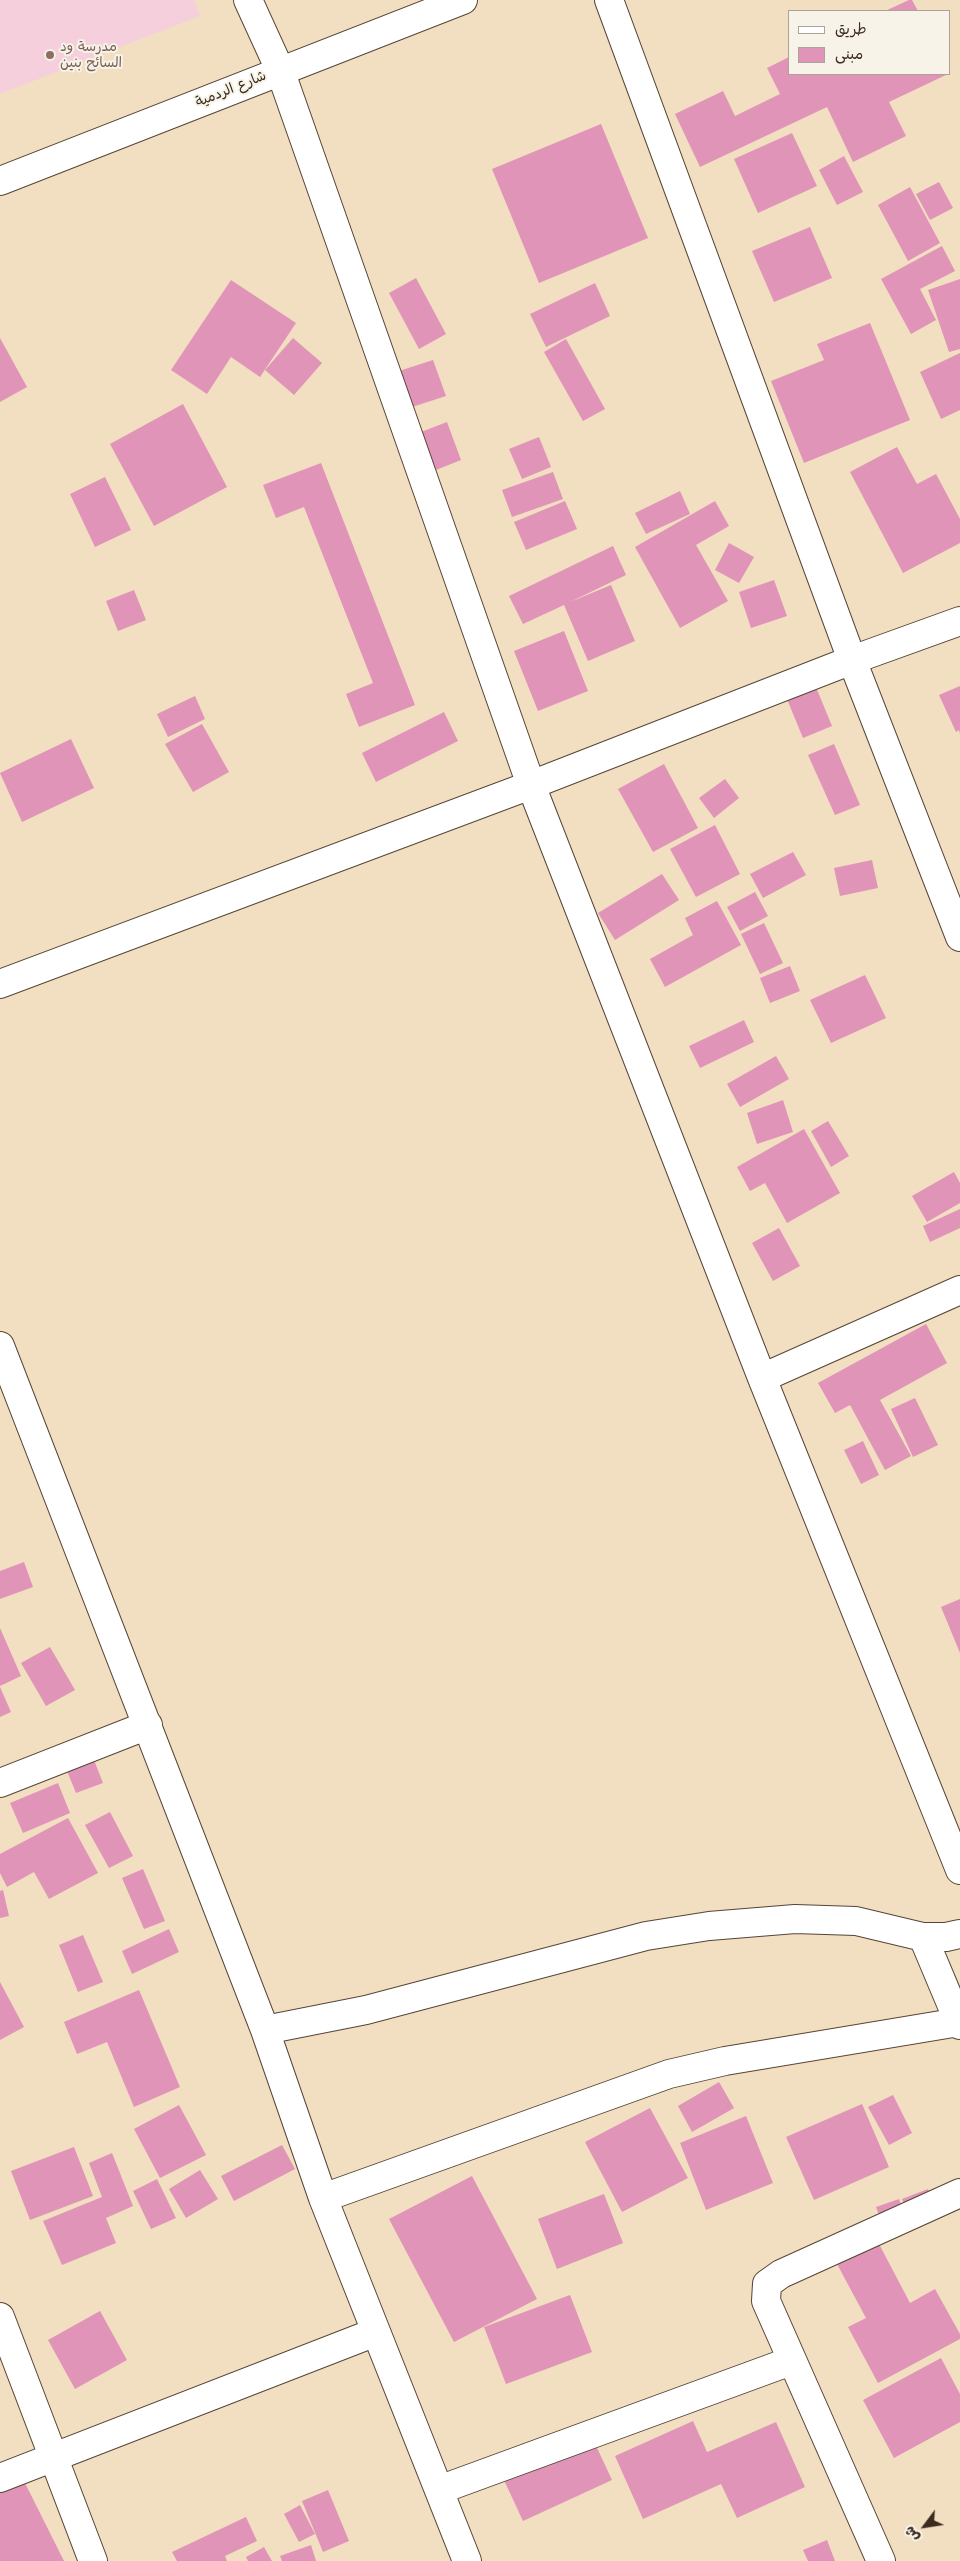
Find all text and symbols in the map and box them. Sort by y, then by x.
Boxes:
legend [788,10,950,75]
text: طريق [835,20,867,38]
place label: مدرسة ود السائح بنين [60,39,122,72]
text: مبنى [835,45,863,63]
marker: مدرسة ود السائح بنين [44,49,56,61]
street label: شارع الردمية [193,67,269,111]
north arrow [900,2501,950,2551]
text: ش [900,2523,923,2545]

